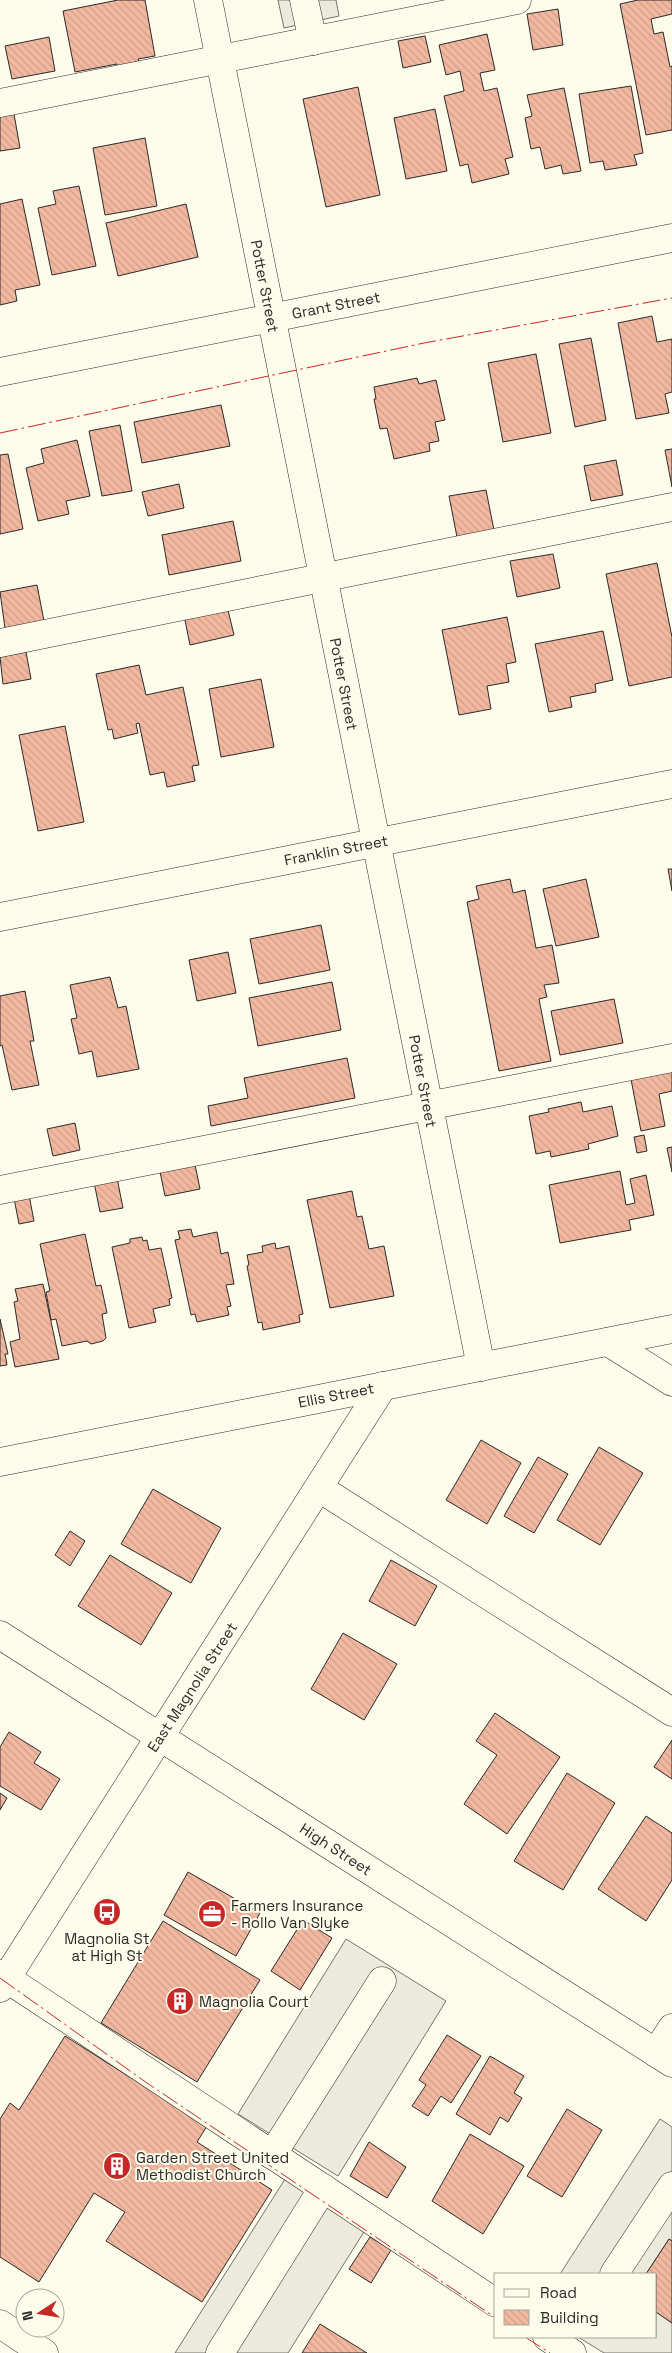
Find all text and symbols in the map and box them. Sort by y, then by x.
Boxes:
street label: Potter Street [247,238,283,334]
street label: Grant Street [290,287,382,323]
street label: Potter Street [326,636,362,732]
street label: Franklin Street [282,831,390,869]
street label: Potter Street [405,1033,441,1129]
street label: Ellis Street [296,1378,376,1412]
street label: East Magnolia Street [143,1619,241,1755]
street label: High Street [296,1819,376,1879]
place label: Farmers Insurance - Rollo Van Slyke [231,1896,363,1932]
bus stop icon: Magnolia St at High St [92,1897,122,1927]
office icon: Farmers Insurance - Rollo Van Slyke [197,1899,227,1929]
place label: Magnolia St at High St [64,1929,150,1965]
building icon: Magnolia Court [165,1986,195,2016]
place label: Magnolia Court [199,1992,309,2011]
place label: Garden Street United Methodist Church [136,2148,289,2184]
building icon: Garden Street United Methodist Church [102,2151,132,2181]
legend [494,2273,657,2338]
text: Road [540,2283,577,2302]
north arrow [15,2288,65,2338]
text: Building [540,2308,599,2327]
text: N [18,2309,37,2322]

